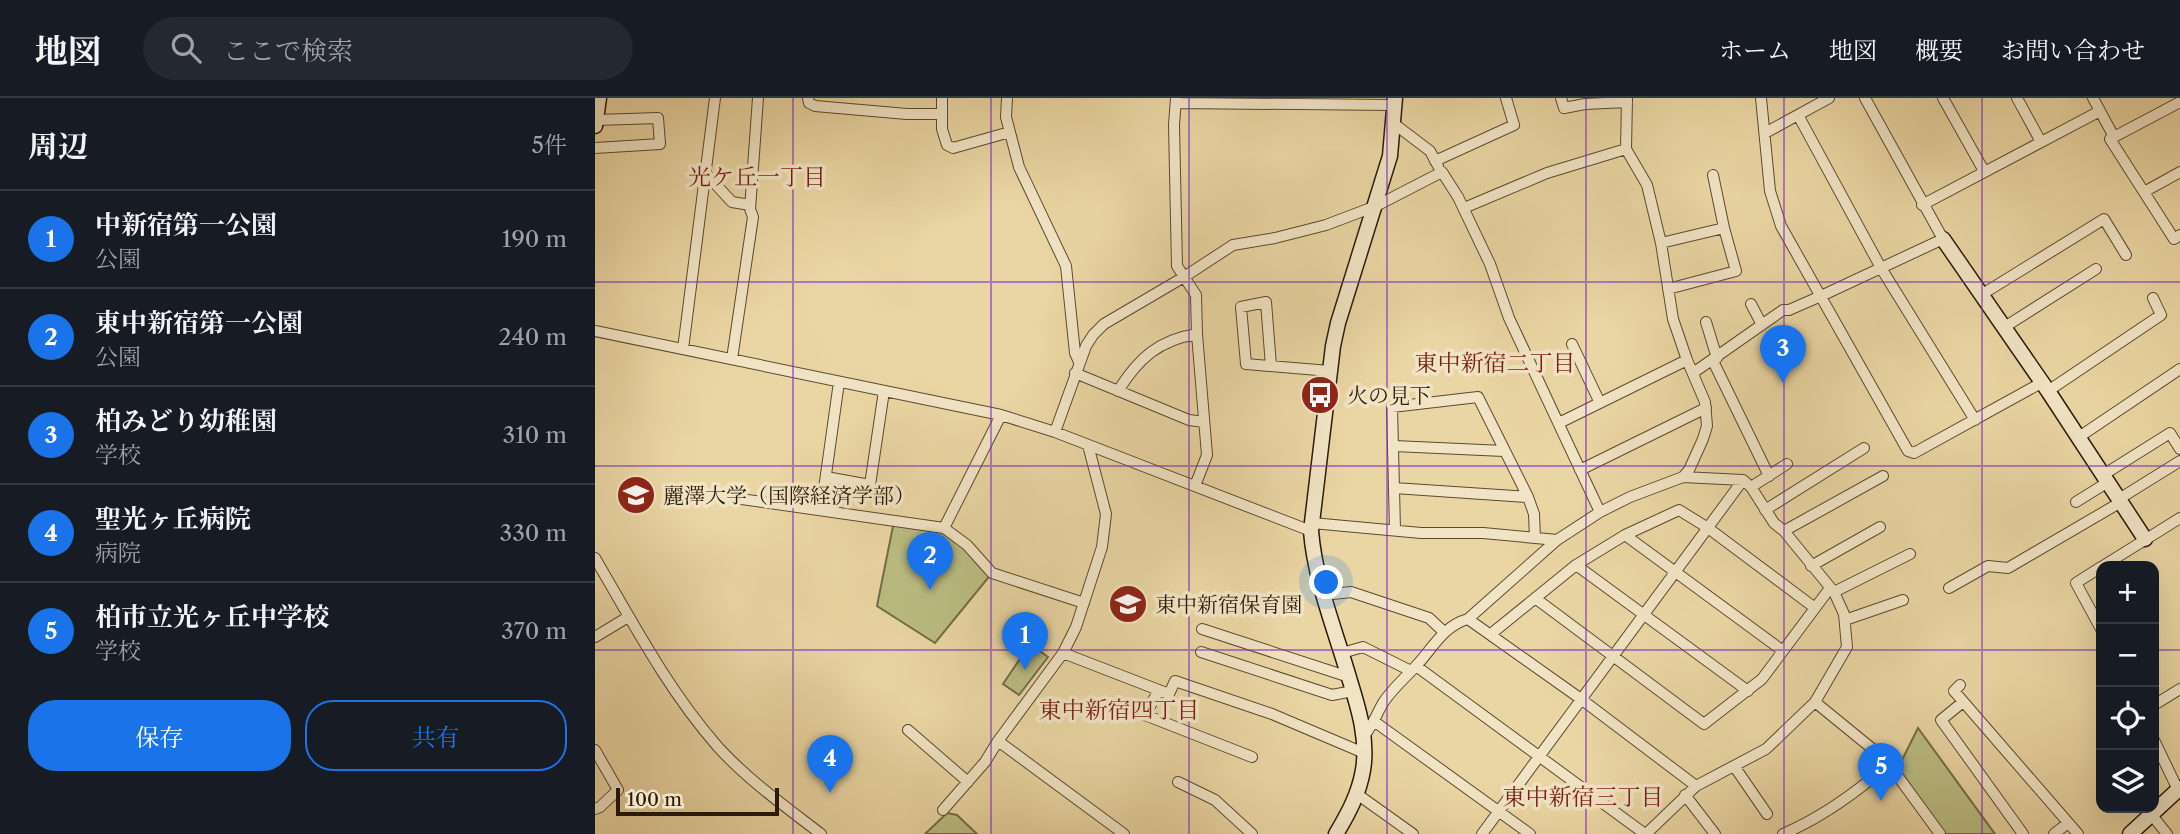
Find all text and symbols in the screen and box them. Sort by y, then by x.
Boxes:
search box [143,17,633,80]
icon: search [167,29,205,67]
text: 地図 [35,31,101,72]
text: ここで検索 [223,35,353,67]
text: ホーム [1719,36,1791,65]
text: 地図 [1829,36,1877,65]
text: 概要 [1915,36,1963,65]
text: お問い合わせ [2001,36,2145,65]
text: 周辺 [28,128,88,165]
text: 5件 [532,131,567,159]
district label: 光ケ丘一丁目 [688,163,826,191]
text: 中新宿第一公園 [95,209,277,241]
text: 1 [46,225,56,253]
text: 190 m [502,225,567,253]
text: 公園 [95,245,141,273]
text: 東中新宿第一公園 [95,307,303,339]
text: 2 [44,323,58,351]
text: 240 m [498,323,567,351]
pin: 3 [1760,325,1806,383]
text: 公園 [95,343,141,371]
district label: 東中新宿二丁目 [1415,349,1576,377]
bus stop icon: 火の見下 [1299,374,1341,416]
place label: 火の見下 [1347,383,1431,408]
text: 柏みどり幼稚園 [95,405,277,437]
text: 3 [45,421,58,449]
text: 310 m [503,421,567,449]
text: 学校 [95,441,141,469]
school or university icon: 麗澤大学（国際経済学部） [615,474,657,516]
place label: 麗澤大学（国際経済学部） [663,483,915,508]
text: 聖光ヶ丘病院 [95,503,251,535]
text: 4 [44,519,58,547]
text: 330 m [500,519,567,547]
pin: 2 [907,532,953,590]
text: 病院 [95,539,141,567]
map controls [2096,561,2159,813]
button: + [2096,561,2159,624]
your location [1309,565,1343,599]
school or university icon: 東中新宿保育園 [1107,583,1149,625]
place label: 東中新宿保育園 [1155,592,1302,617]
text: 柏市立光ヶ丘中学校 [95,601,329,633]
pin: 1 [1002,612,1048,670]
text: 5 [45,617,57,645]
text: 370 m [501,617,567,645]
button: − [2096,624,2159,687]
text: 学校 [95,637,141,665]
button: locate [2096,687,2159,750]
district label: 東中新宿四丁目 [1039,696,1200,724]
button: 保存 [28,700,291,771]
button: 共有 [305,700,567,771]
pin: 4 [807,735,853,793]
pin: 5 [1858,743,1904,801]
button: layers [2096,750,2159,813]
district label: 東中新宿三丁目 [1503,783,1664,811]
scale bar [616,785,779,817]
text: 100 m [627,788,682,811]

